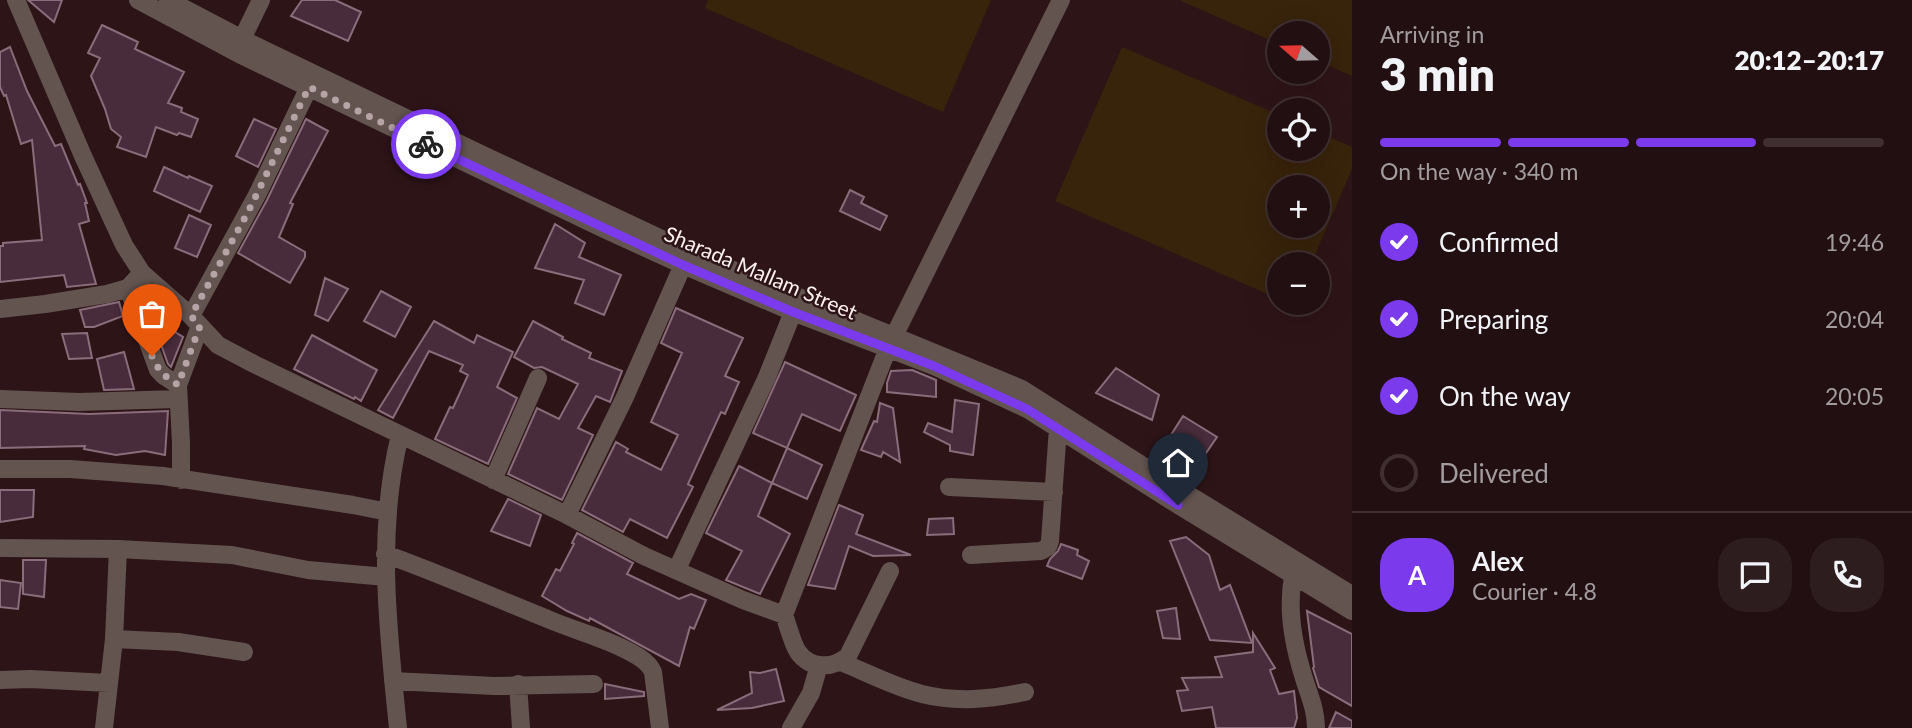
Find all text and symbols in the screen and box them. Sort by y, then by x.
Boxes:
text: Arriving in [1380,20,1484,48]
north arrow [1267,21,1330,84]
map controls [1267,21,1330,315]
text: 20:12–20:17 [1734,44,1884,76]
text: 3 min [1380,46,1495,101]
button: locate [1267,98,1330,161]
courier [391,109,461,179]
icon: bike [407,125,445,163]
text: On the way · 340 m [1380,157,1579,185]
button: + [1267,175,1330,238]
street label: Sharada Mallam Street [661,220,861,324]
icon: check [1380,223,1418,261]
text: Confirmed [1439,226,1559,258]
text: 19:46 [1825,228,1884,256]
button: − [1267,252,1330,315]
pin [122,284,182,356]
icon: bag [133,295,171,333]
icon: check [1380,300,1418,338]
text: Preparing [1439,303,1548,335]
text: 20:04 [1825,305,1884,333]
icon: check [1380,377,1418,415]
text: On the way [1439,380,1571,412]
text: 20:05 [1825,382,1884,410]
pin [1148,433,1208,505]
icon: home [1159,444,1197,482]
text: Delivered [1439,457,1549,489]
button: chat [1718,538,1792,612]
button: phone [1810,538,1884,612]
text: Alex [1472,545,1524,577]
text: A [1408,559,1426,591]
text: Courier · 4.8 [1472,577,1597,605]

